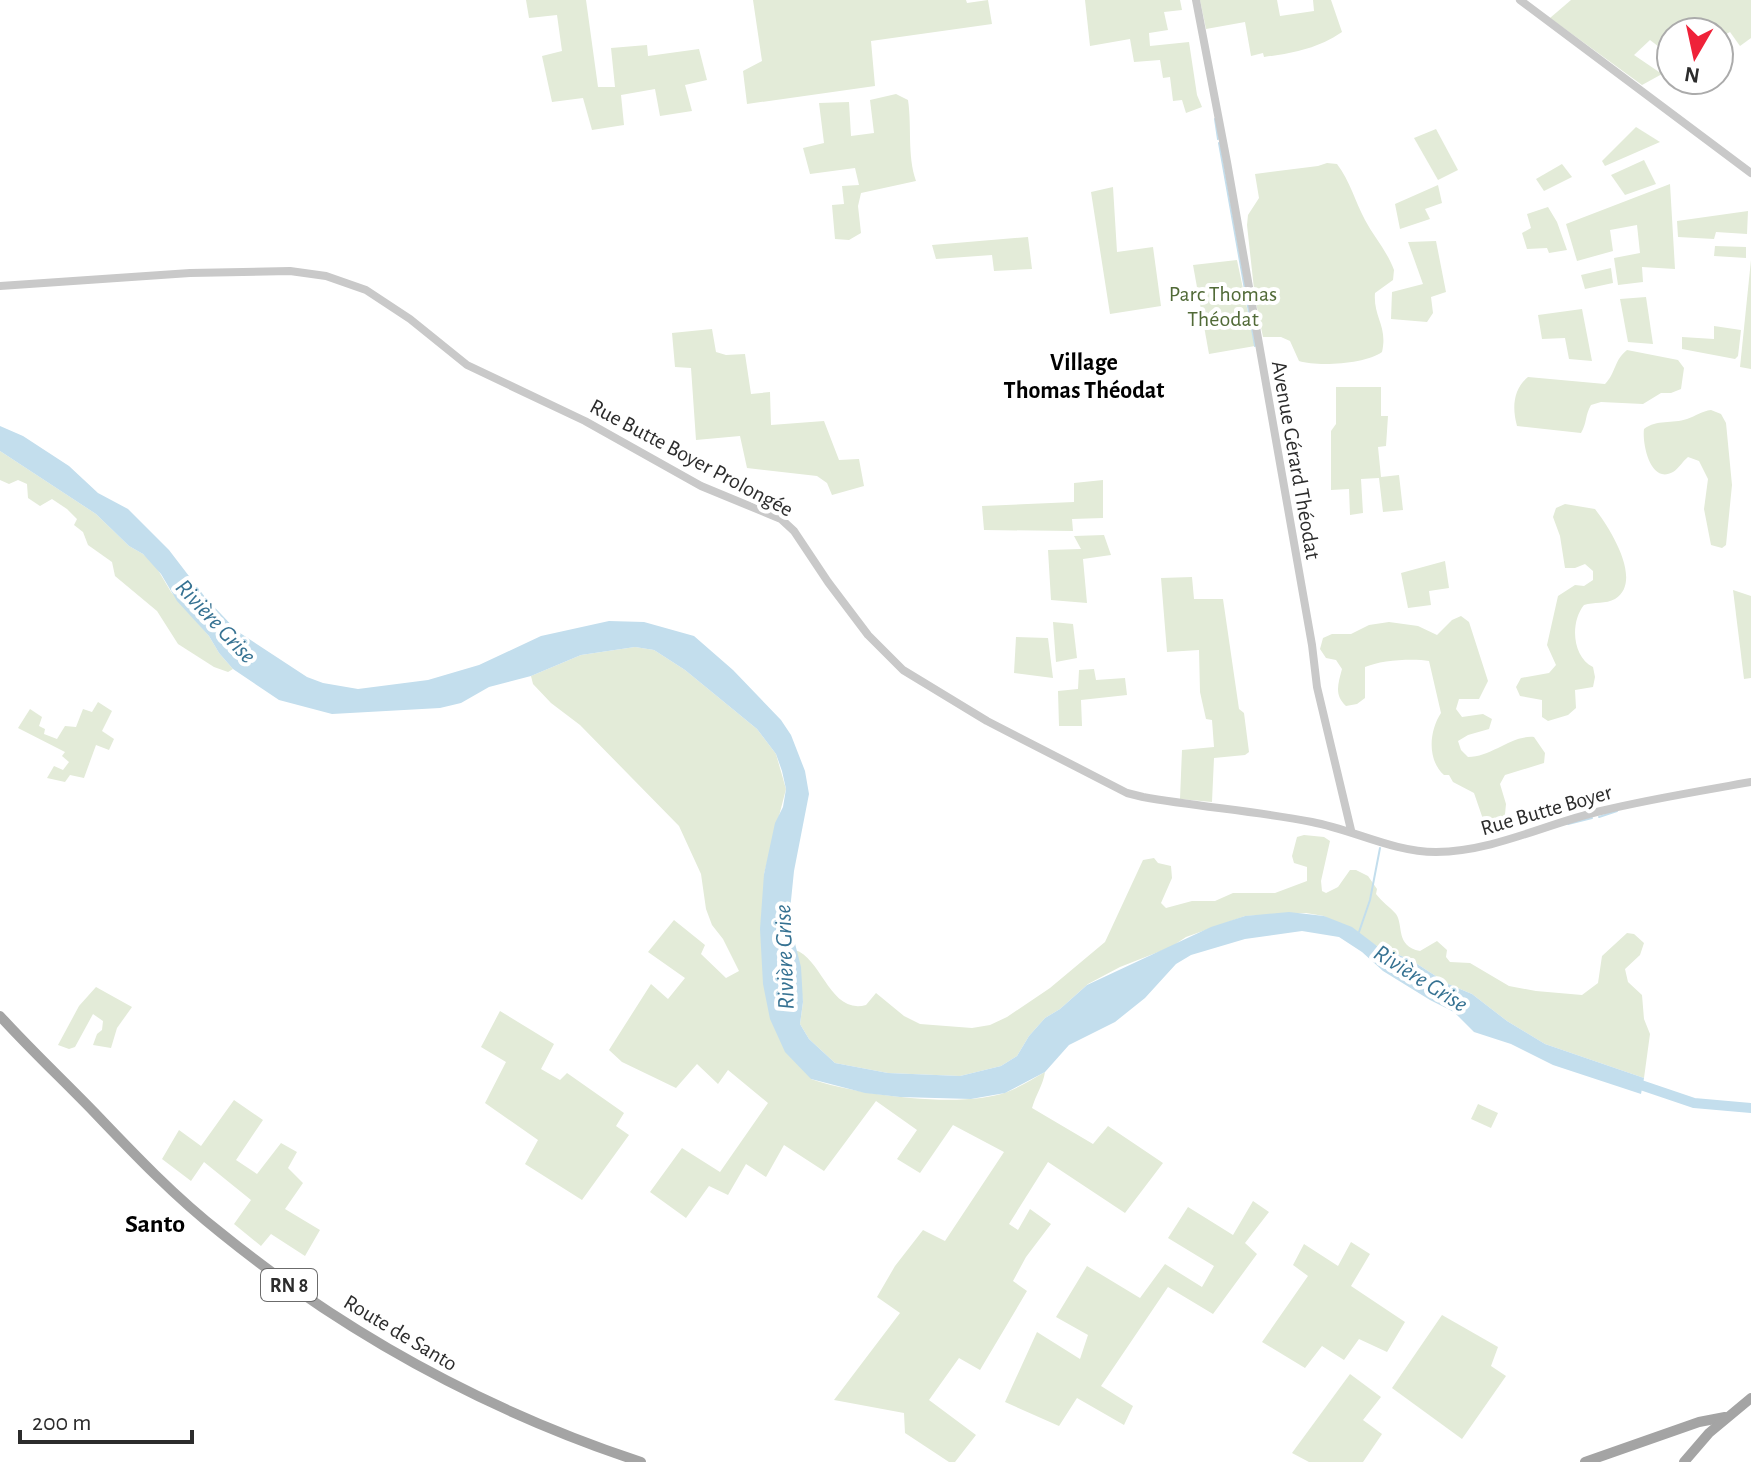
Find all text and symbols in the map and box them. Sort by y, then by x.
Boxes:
north arrow [1655,16,1735,96]
text: N [1683,63,1701,87]
park label: Parc Thomas Théodat [1169,283,1277,330]
district label: Village Thomas Théodat [1004,351,1164,403]
street label: Avenue Gérard Théodat [1268,359,1324,561]
street label: Rue Butte Boyer Prolongée [586,395,797,521]
water label: Rivière Grise [171,575,260,668]
street label: Rue Butte Boyer [1478,781,1615,839]
water label: Rivière Grise [771,904,799,1010]
water label: Rivière Grise [1369,941,1472,1017]
district label: Santo [125,1211,185,1237]
road number: RN 8 [261,1269,317,1301]
street label: Route de Santo [340,1291,461,1375]
scale bar [20,1394,192,1444]
text: 200 m [32,1411,91,1435]

